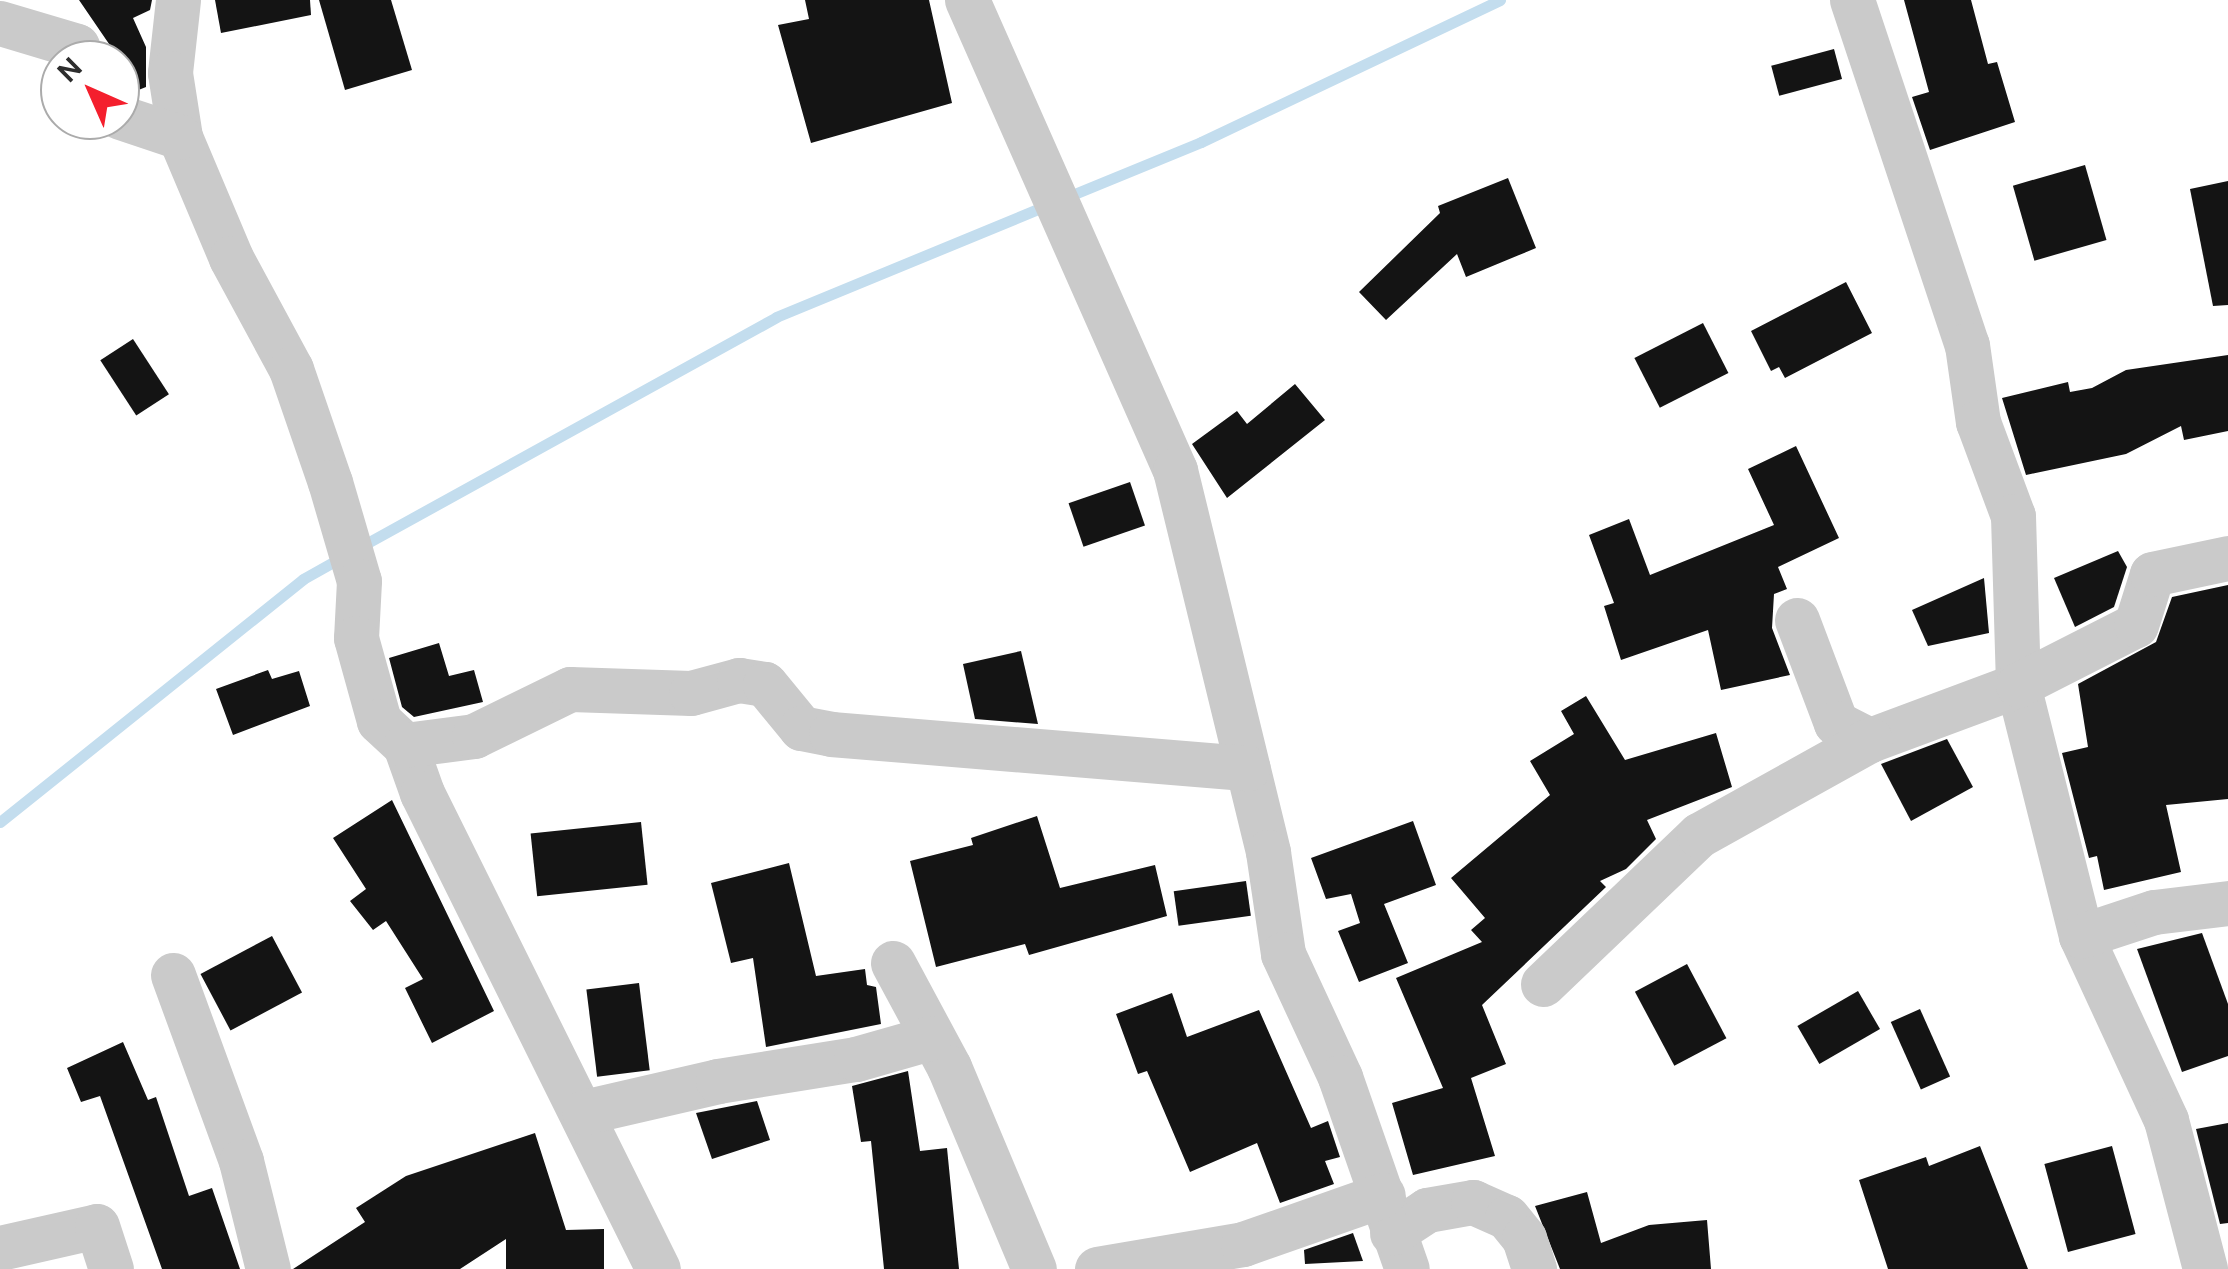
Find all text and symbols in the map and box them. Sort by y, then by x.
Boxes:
north arrow [40,40,140,140]
text: N [50,50,90,90]

